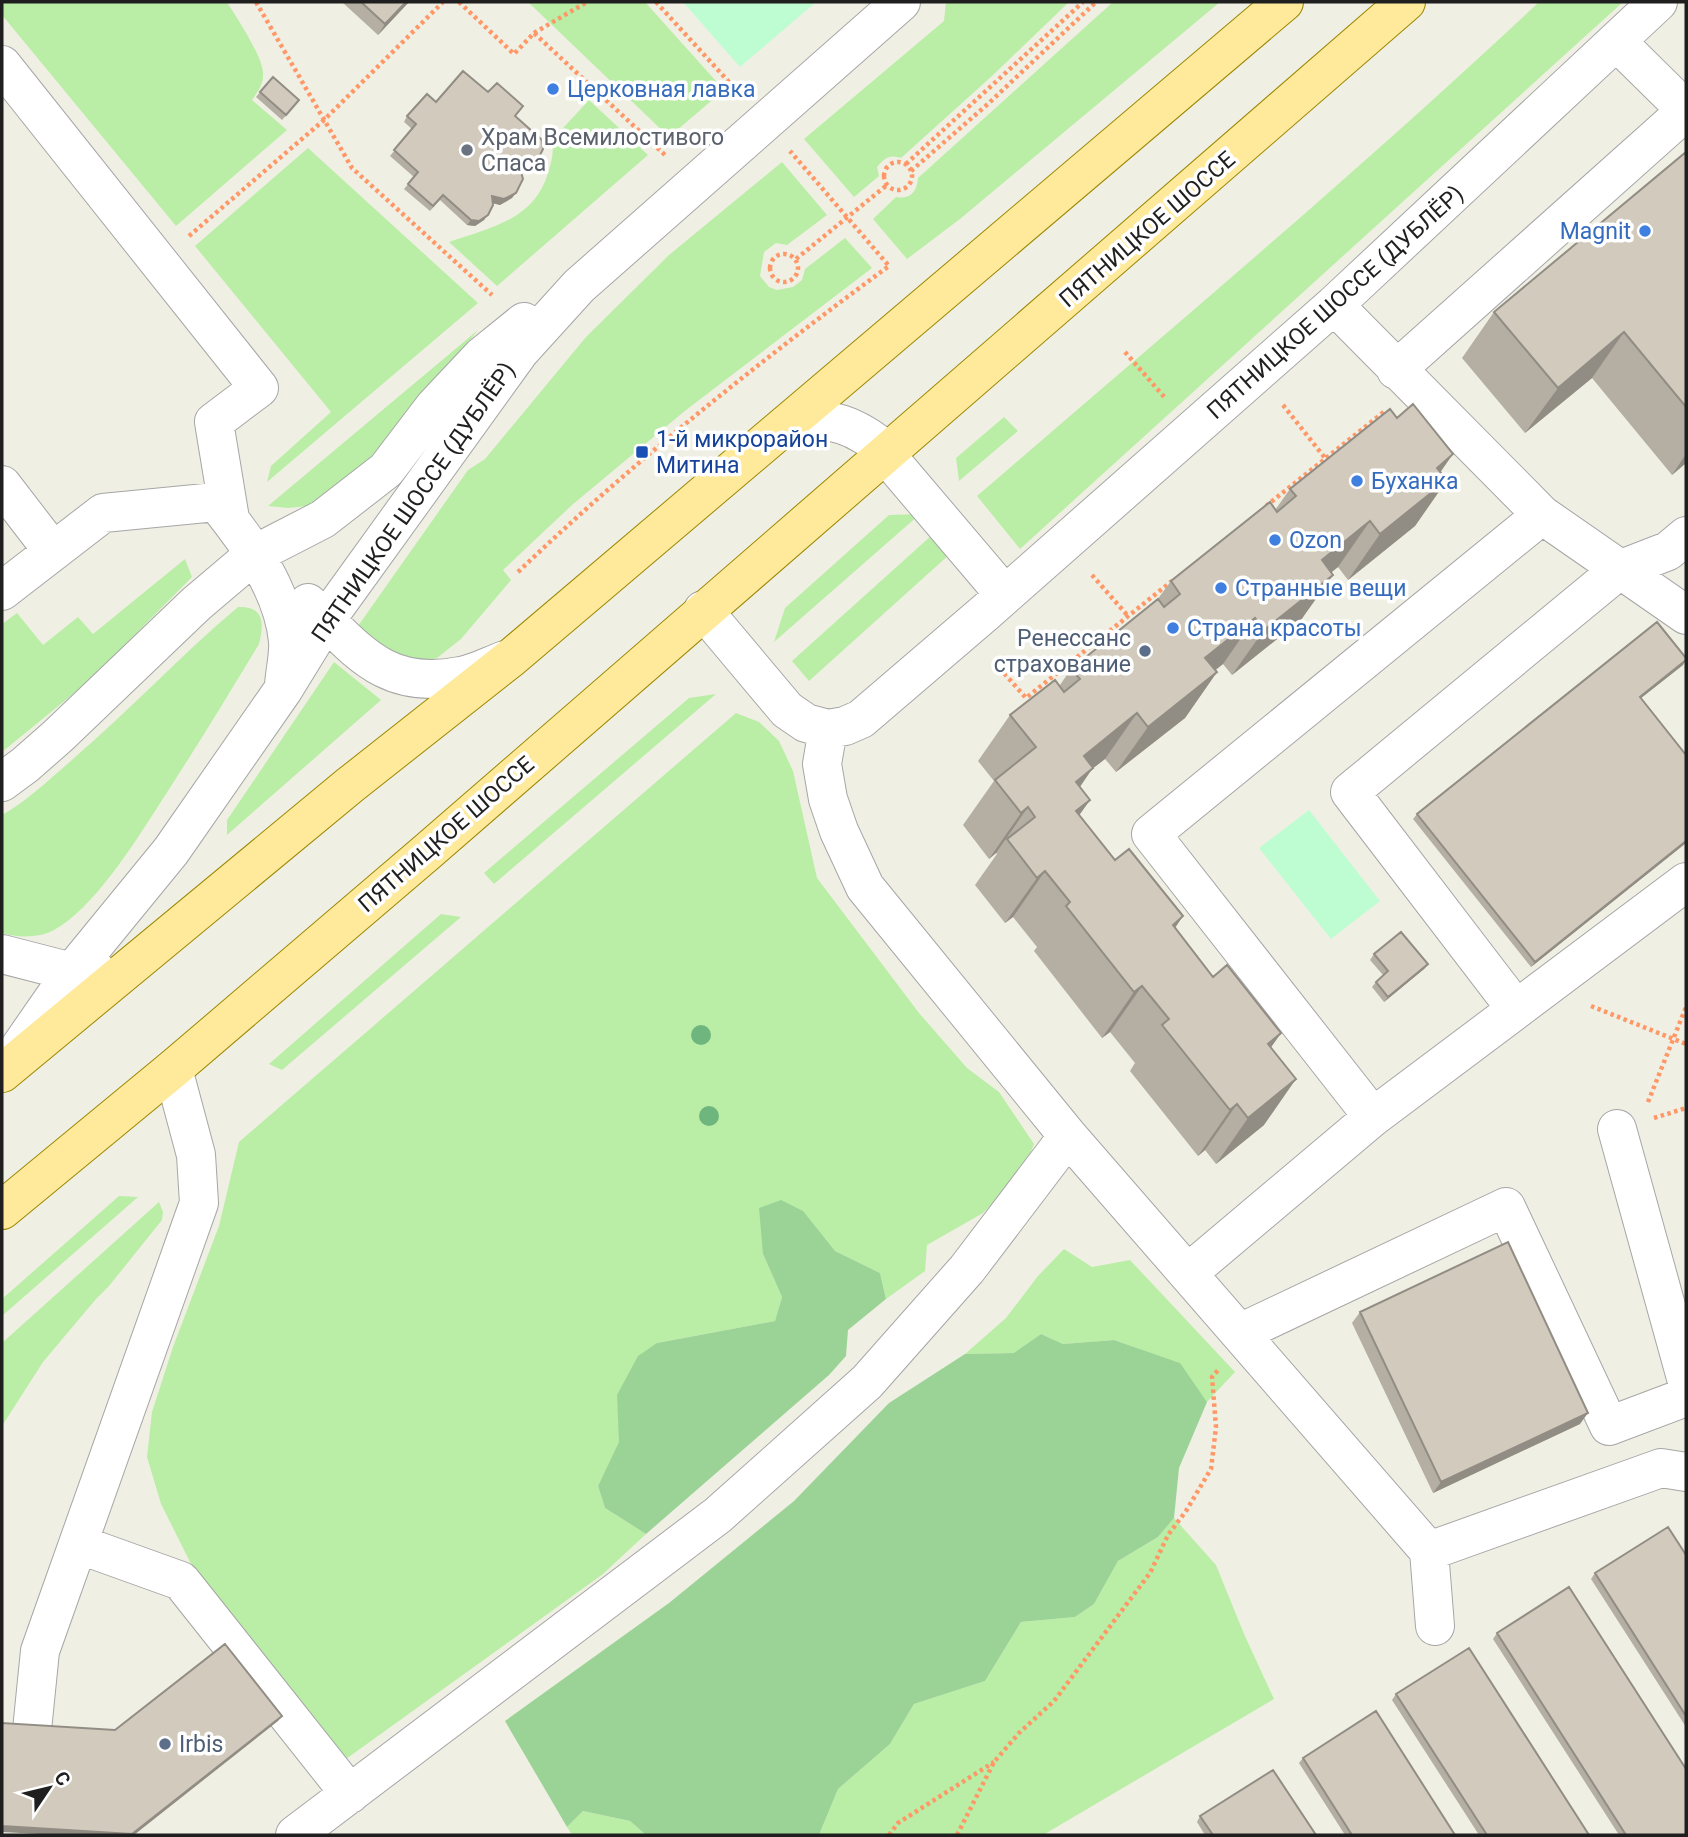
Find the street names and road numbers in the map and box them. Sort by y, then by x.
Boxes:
street label: ПЯТНИЦКОЕ ШОССЕ [1054,146,1241,313]
street label: ПЯТНИЦКОЕ ШОССЕ (ДУБЛЁР) [1202,180,1469,425]
street label: ПЯТНИЦКОЕ ШОССЕ (ДУБЛЁР) [306,357,521,647]
street label: ПЯТНИЦКОЕ ШОССЕ [353,751,540,918]

